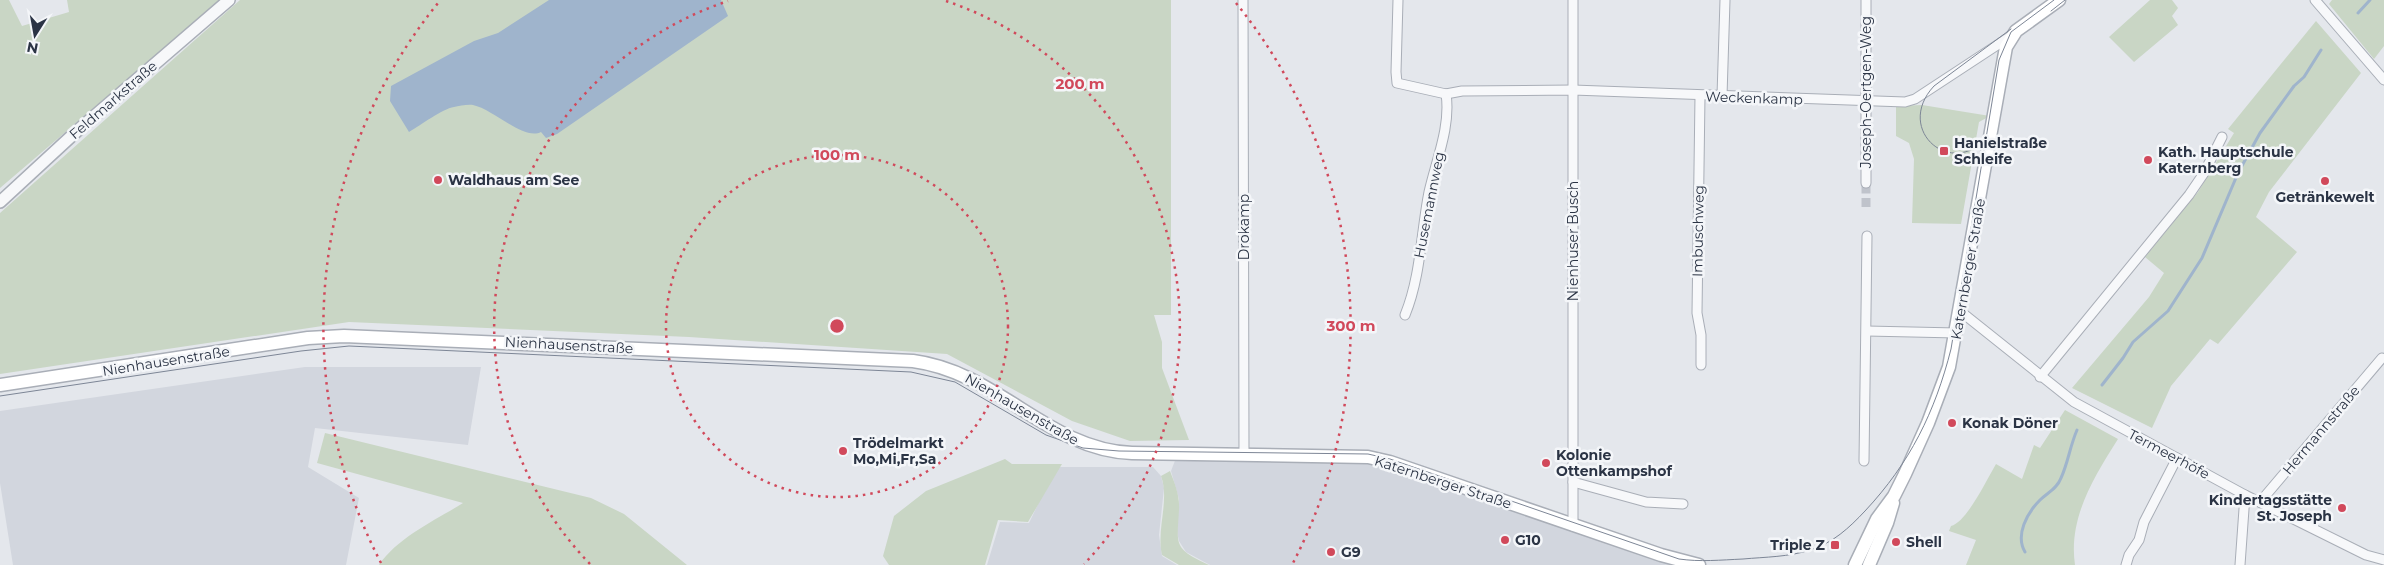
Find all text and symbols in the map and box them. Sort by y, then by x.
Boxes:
north arrow [10,10,60,60]
street label: Joseph-Oertgen-Weg [1857,16,1875,169]
text: N [25,38,40,58]
street label: Feldmarkstraße [65,57,161,143]
text: 200 m [1055,74,1105,93]
street label: Weckenkamp [1705,87,1803,109]
place label: Hanielstraße Schleife [1954,134,2047,168]
place label: Kath. Hauptschule Katernberg [2158,143,2294,177]
text: 100 m [814,145,860,164]
marker: Hanielstraße Schleife [1938,145,1950,157]
street label: Husemannweg [1410,150,1448,260]
marker: Kath. Hauptschule Katernberg [2142,154,2154,166]
place label: Waldhaus am See [448,171,579,189]
marker: Waldhaus am See [432,174,444,186]
marker: Getränkewelt [2319,175,2331,187]
street label: Nienhuser Busch [1564,181,1582,301]
street label: Imbuschweg [1688,185,1708,277]
place label: Getränkewelt [2275,188,2375,206]
street label: Drokamp [1235,194,1253,260]
street label: Katernberger Straße [1947,197,1989,341]
text: 300 m [1325,316,1376,335]
centre of rings [828,317,846,335]
street label: Nienhausenstraße [504,333,634,357]
street label: Nienhausenstraße [101,342,231,380]
street label: Nienhausenstraße [962,369,1082,449]
street label: Hermannstraße [2278,382,2364,478]
place label: Konak Döner [1962,414,2058,432]
marker: Konak Döner [1946,417,1958,429]
street label: Termeerhöfe [2125,425,2213,483]
place label: Trödelmarkt Mo,Mi,Fr,Sa [853,434,944,468]
marker: Trödelmarkt Mo,Mi,Fr,Sa [837,445,849,457]
place label: Kolonie Ottenkampshof [1556,446,1673,480]
street label: Katernberger Straße [1372,451,1514,513]
marker: Kolonie Ottenkampshof [1540,457,1552,469]
place label: Kindertagsstätte St. Joseph [2209,491,2332,525]
marker: Kindertagsstätte St. Joseph [2336,502,2348,514]
place label: G10 [1515,531,1541,549]
place label: Shell [1906,533,1942,551]
marker: G10 [1499,534,1511,546]
place label: Triple Z [1770,536,1826,554]
marker: Shell [1890,536,1902,548]
marker: Triple Z [1829,539,1841,551]
place label: G9 [1341,543,1361,561]
marker: G9 [1325,546,1337,558]

